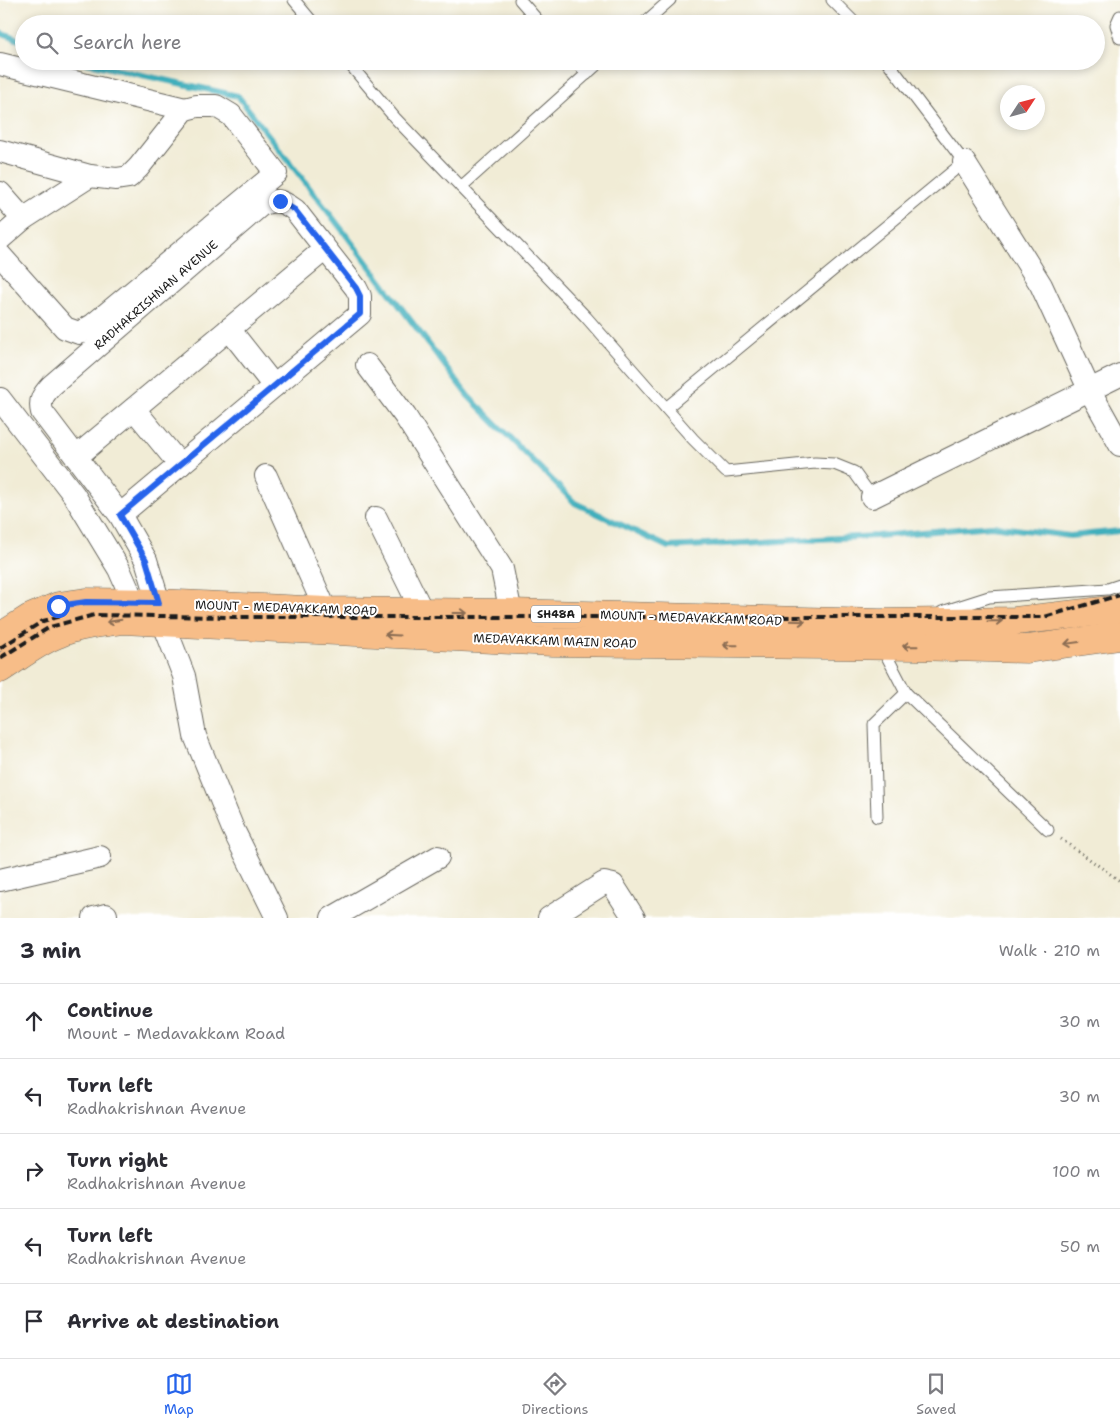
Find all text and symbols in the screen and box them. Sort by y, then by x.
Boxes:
search box [15,15,1105,70]
icon: search [33,29,61,57]
text: Search here [73,30,182,55]
north arrow [1000,85,1045,130]
route end [269,190,292,213]
street label: RADHAKRISHNAN AVENUE [91,237,221,353]
route start [47,595,70,618]
street label: MOUNT - MEDAVAKKAM ROAD [195,597,377,619]
road number: SH48A [531,606,581,622]
street label: MOUNT - MEDAVAKKAM ROAD [600,607,782,629]
one-way arrow [452,608,468,618]
one-way arrow [790,616,806,625]
one-way arrow [987,616,1003,626]
one-way arrow [107,617,123,627]
one-way arrow [385,630,401,640]
street label: MEDAVAKKAM MAIN ROAD [473,630,637,652]
one-way arrow [1064,638,1080,648]
one-way arrow [722,640,738,650]
one-way arrow [902,641,918,651]
text: 3 min [20,937,81,965]
text: Walk · 210 m [999,940,1100,961]
text: Continue [67,998,153,1023]
icon: ahead [20,1007,48,1035]
text: 30 m [1059,1011,1100,1032]
text: Mount - Medavakkam Road [67,1023,285,1044]
text: Turn left [67,1073,153,1098]
icon: left [20,1082,48,1110]
text: 30 m [1059,1086,1100,1107]
text: Radhakrishnan Avenue [67,1098,246,1119]
text: Turn right [67,1148,168,1173]
icon: right [20,1157,48,1185]
text: 100 m [1052,1161,1100,1182]
text: Radhakrishnan Avenue [67,1173,246,1194]
text: Turn left [67,1223,153,1248]
icon: left [20,1232,48,1260]
text: 50 m [1060,1236,1100,1257]
text: Radhakrishnan Avenue [67,1248,246,1269]
icon: arrive [20,1307,48,1335]
text: Arrive at destination [67,1309,279,1334]
tab: Map [164,1370,194,1418]
tab: Directions [522,1370,588,1418]
tab: Saved [916,1370,956,1418]

